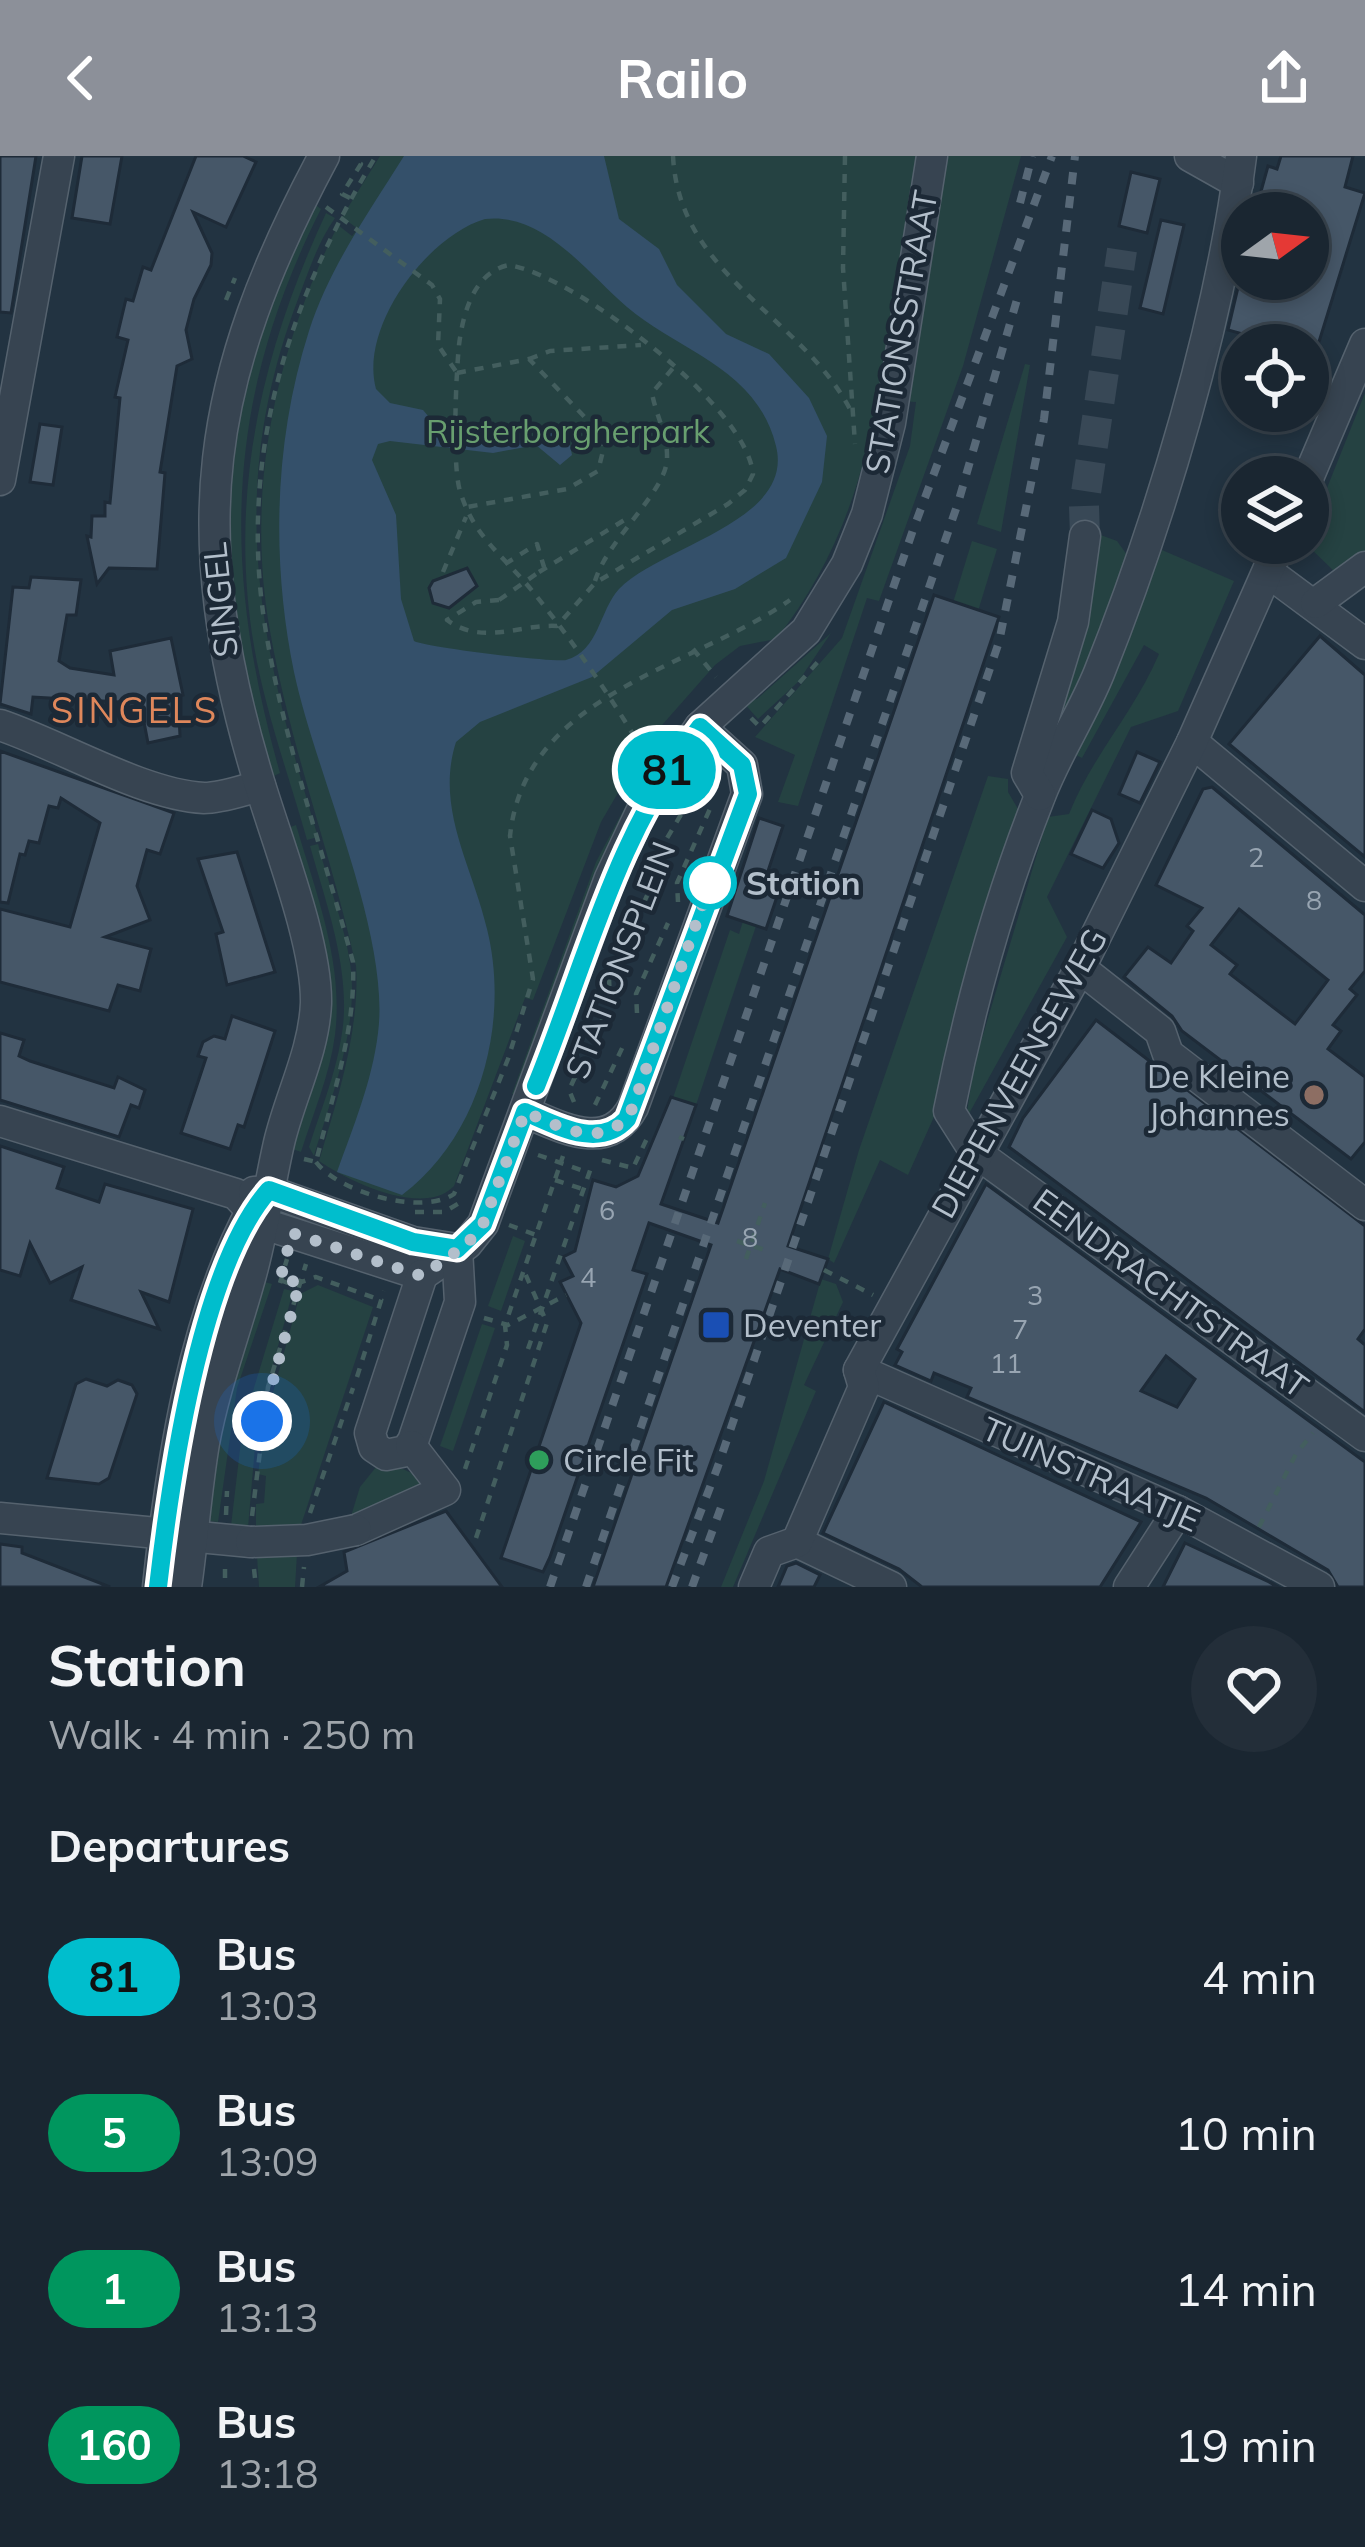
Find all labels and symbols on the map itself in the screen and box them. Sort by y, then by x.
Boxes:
street label: STATIONSSTRAAT [855,187,946,477]
north arrow [1221,192,1329,300]
park label: Rijsterborgherpark [426,410,711,451]
street label: SINGEL [193,541,246,660]
district label: SINGELS [51,687,219,732]
line badge: 81 [613,731,721,809]
street label: STATIONSPLEIN [556,836,684,1084]
house number: 2 [1248,840,1264,874]
marker: Station [685,858,735,908]
place label: Station [746,862,861,903]
house number: 8 [1306,883,1322,917]
street label: DIEPENVEENSEWEG [922,921,1115,1225]
place label: De Kleine Johannes [1147,1055,1290,1134]
marker: De Kleine Johannes [1301,1082,1327,1108]
street label: EENDRACHTSTRAAT [1026,1179,1317,1406]
house number: 6 [599,1193,615,1227]
house number: 8 [742,1220,758,1254]
house number: 4 [580,1260,596,1294]
house number: 3 [1027,1278,1043,1312]
place label: Deventer [743,1304,881,1345]
marker: Deventer [700,1309,732,1341]
house number: 7 [1012,1312,1028,1346]
house number: 11 [990,1346,1022,1380]
your location [232,1391,292,1451]
street label: TUINSTRAATJE [976,1407,1206,1540]
place label: Circle Fit [563,1439,694,1480]
marker: Circle Fit [526,1447,552,1473]

